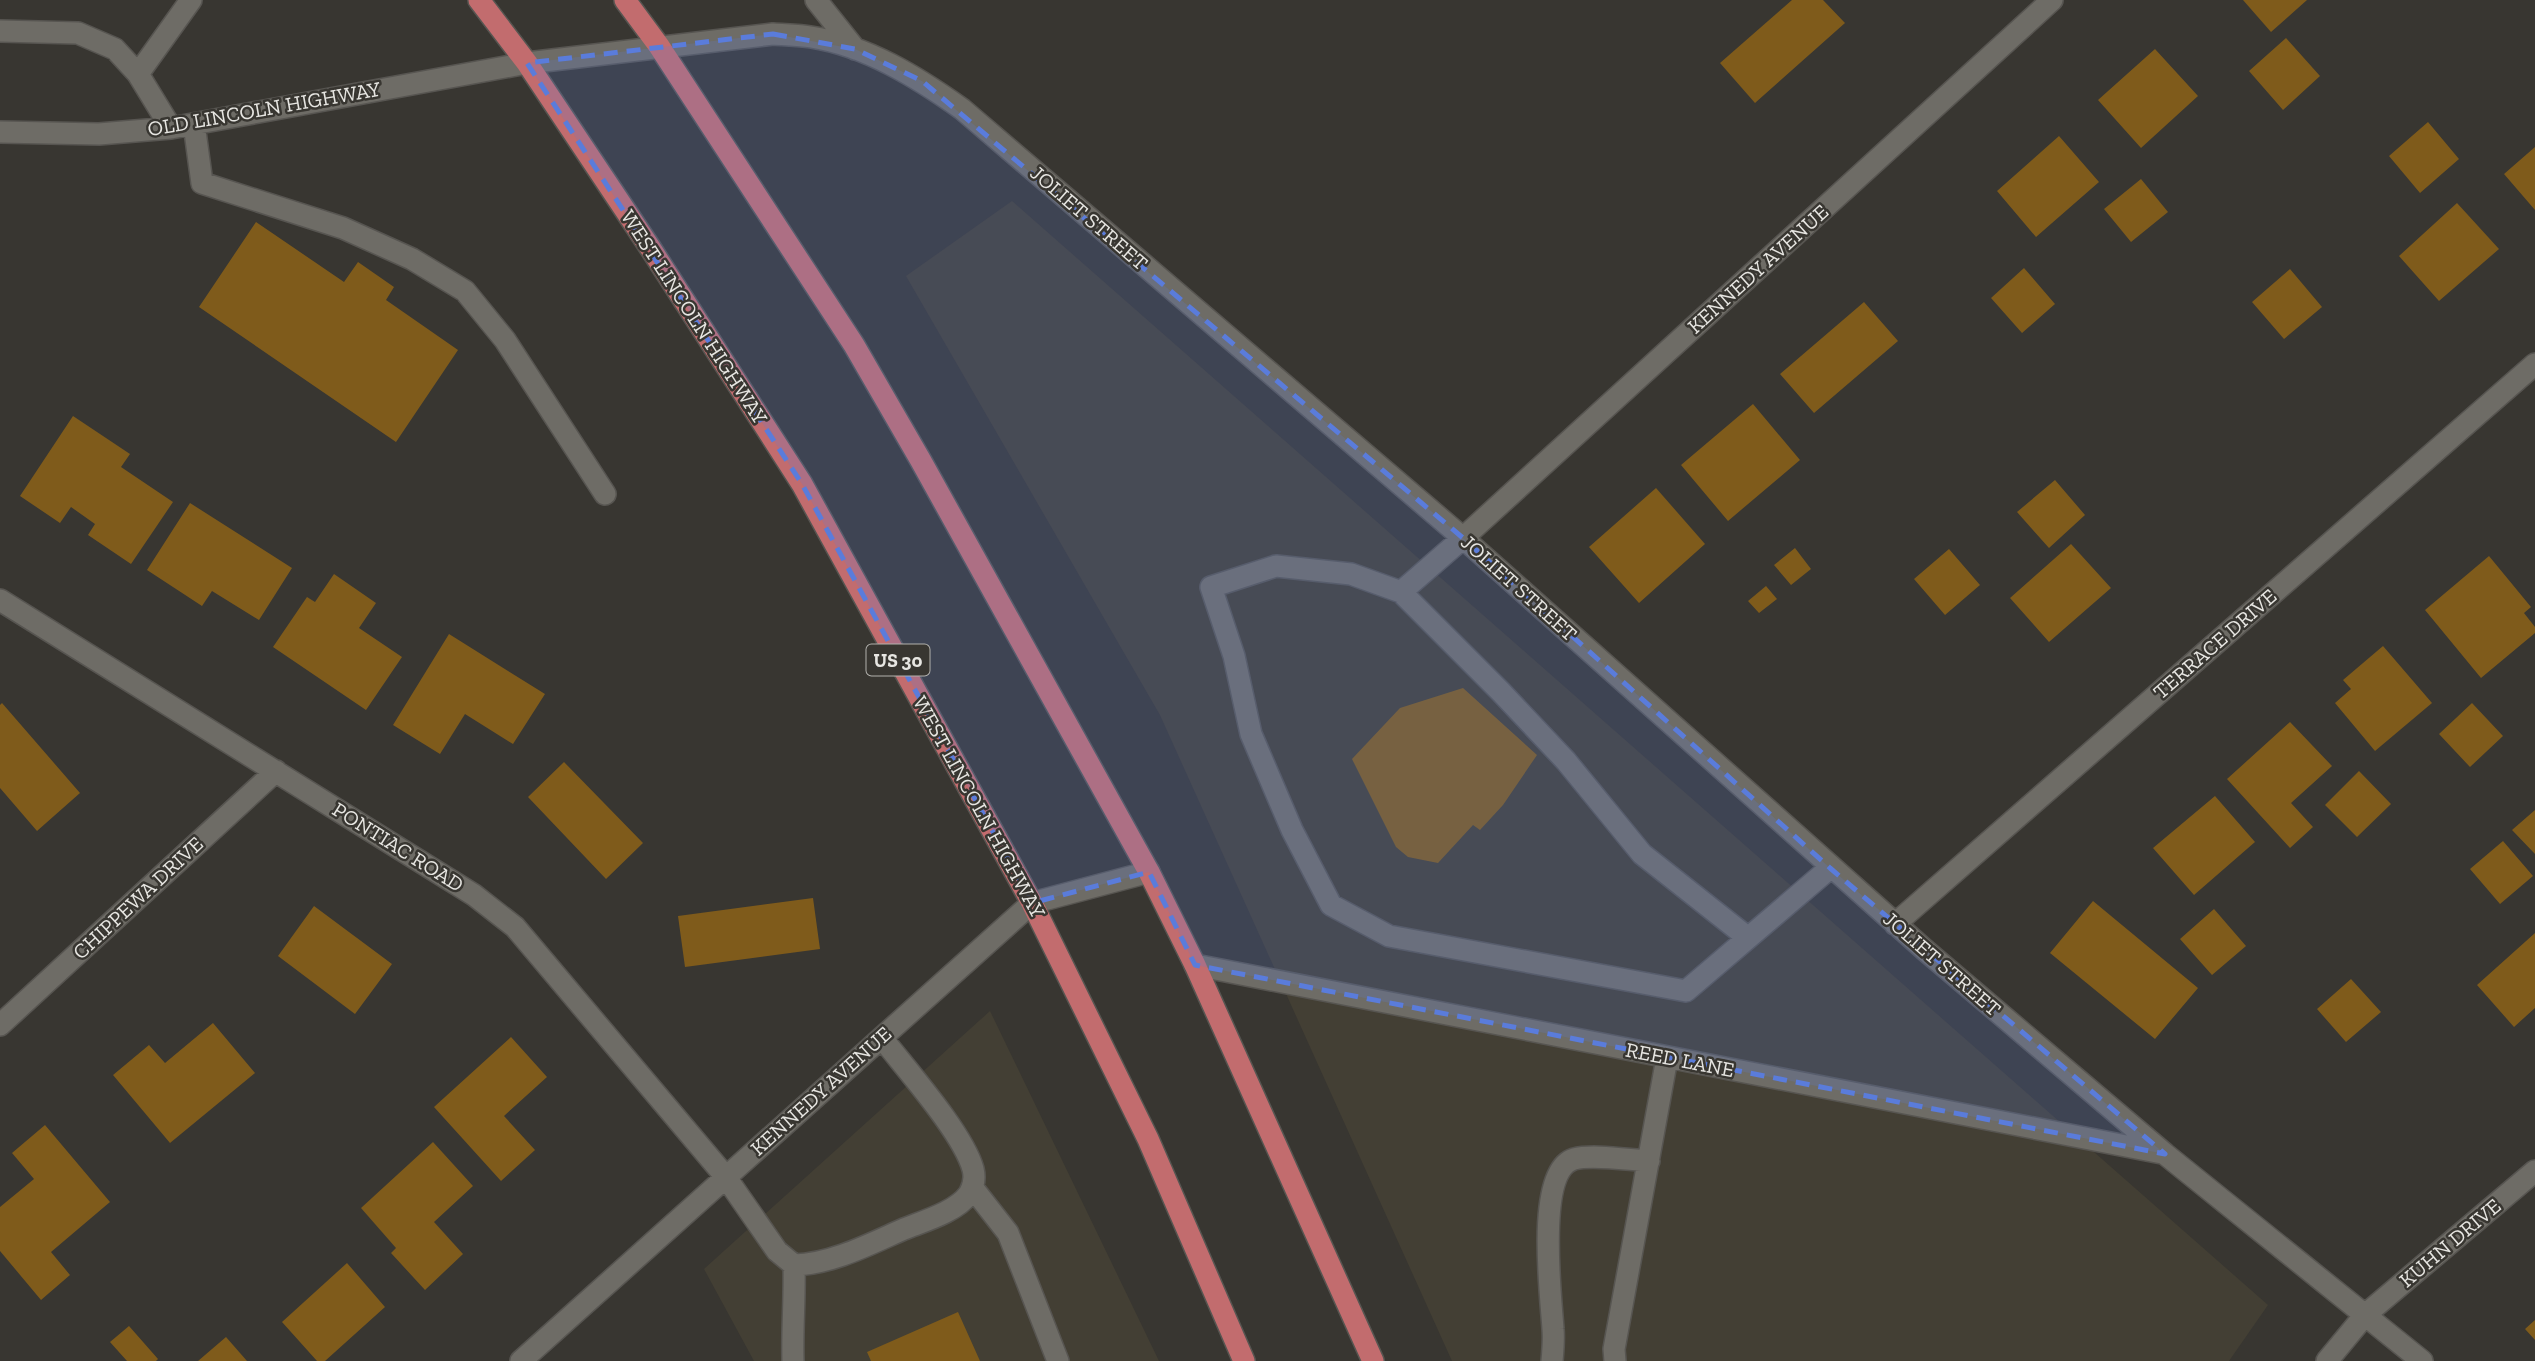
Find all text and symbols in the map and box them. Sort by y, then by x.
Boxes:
street label: OLD LINCOLN HIGHWAY [146,76,382,141]
street label: JOLIET STREET [1026,160,1153,275]
street label: KENNEDY AVENUE [1682,199,1833,338]
street label: WEST LINCOLN HIGHWAY [616,205,773,429]
street label: JOLIET STREET [1456,529,1582,646]
street label: TERRACE DRIVE [2148,583,2281,704]
road number: US 30 [866,645,930,676]
street label: WEST LINCOLN HIGHWAY [908,691,1051,922]
street label: PONTIAC ROAD [328,796,468,897]
street label: CHIPPEWA DRIVE [67,831,208,964]
street label: JOLIET STREET [1879,906,2006,1021]
street label: KENNEDY AVENUE [745,1021,896,1160]
street label: REED LANE [1624,1037,1737,1082]
street label: KUHN DRIVE [2394,1193,2506,1292]

